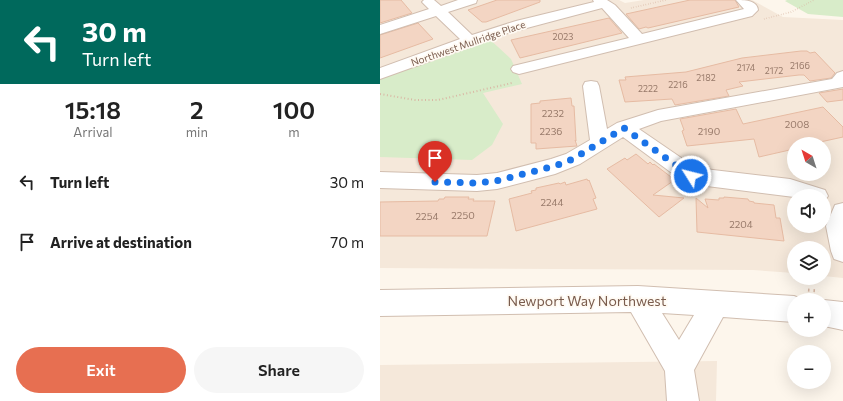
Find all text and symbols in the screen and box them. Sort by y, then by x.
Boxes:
text: 30 m [82,14,147,48]
icon: left [16,16,68,68]
street label: Northwest Mullridge Place [409,18,527,68]
house number: 2023 [553,31,573,42]
text: Turn left [82,48,151,70]
house number: 2166 [790,60,810,71]
house number: 2174 [737,62,756,73]
house number: 2172 [765,65,783,76]
house number: 2182 [696,72,716,83]
house number: 2216 [668,79,688,90]
house number: 2222 [638,83,658,94]
text: 15:18 [65,95,121,124]
text: 2 [190,95,204,124]
text: 100 [273,95,315,124]
house number: 2232 [542,107,565,119]
house number: 2008 [785,118,809,130]
text: Arrival [73,124,113,140]
text: min [186,124,208,140]
text: m [288,124,300,140]
house number: 2236 [540,125,562,137]
house number: 2190 [698,125,720,137]
north arrow [787,137,831,181]
map controls [787,137,831,389]
pin [418,141,452,182]
icon: arrive [424,147,446,169]
position arrow [670,155,712,197]
icon: left [16,171,38,193]
text: Turn left [50,173,109,191]
text: 30 m [330,173,364,191]
button: sound [787,189,831,233]
house number: 2244 [541,196,563,208]
house number: 2250 [451,209,475,221]
house number: 2254 [416,210,438,222]
house number: 2204 [729,218,753,230]
icon: arrive [16,231,38,253]
text: Arrive at destination [50,233,192,251]
text: 70 m [330,233,364,251]
button: layers [787,241,831,285]
street label: Newport Way Northwest [508,292,667,309]
button: + [787,293,831,337]
button: − [787,345,831,389]
button: Exit [16,347,186,393]
button: Share [194,347,364,393]

